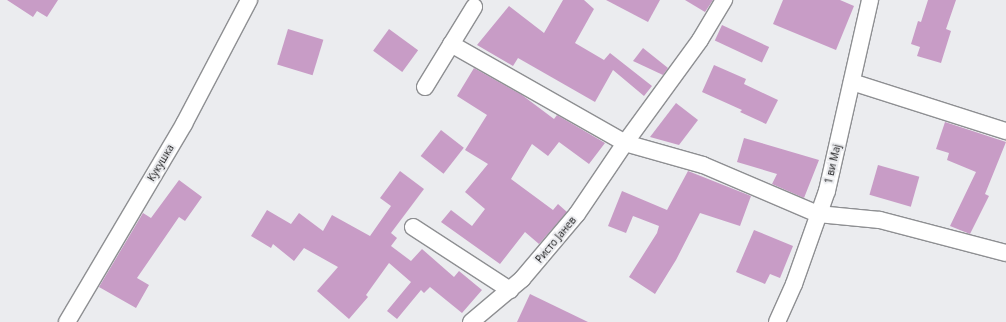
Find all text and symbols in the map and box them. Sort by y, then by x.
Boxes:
street label: Кукушка [145,142,177,184]
street label: 1 ви Мај [823,143,843,185]
street label: Ристо Јанев [533,215,579,265]

